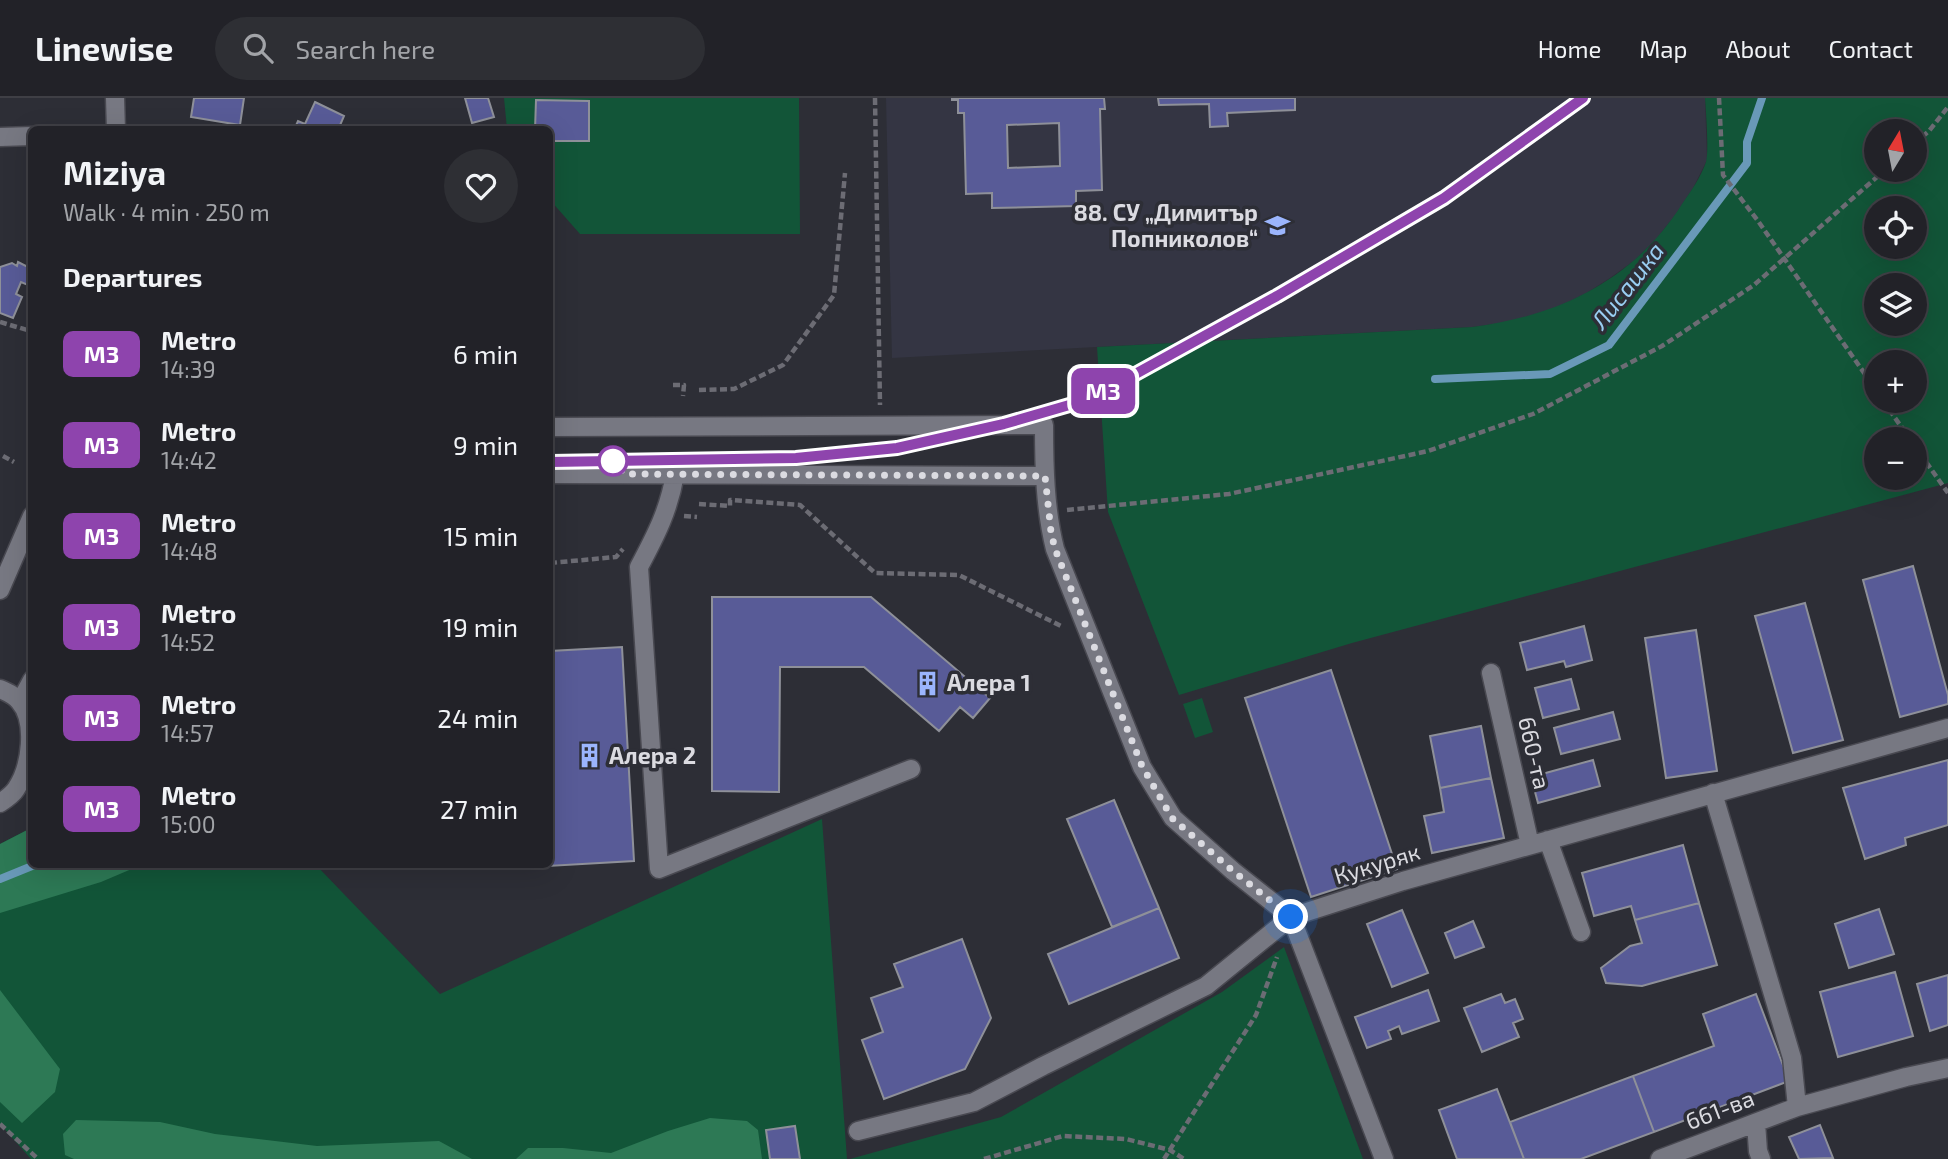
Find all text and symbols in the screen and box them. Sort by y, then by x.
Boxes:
search box [215,17,705,80]
text: Linewise [35,28,173,68]
icon: search [239,29,277,67]
text: Search here [295,33,435,64]
text: Home [1538,34,1601,63]
text: Map [1639,34,1687,63]
text: About [1725,34,1791,63]
text: Contact [1829,34,1913,63]
north arrow [1864,119,1927,182]
map controls [1864,119,1927,490]
button: heart [444,149,518,223]
text: Miziya [63,152,166,192]
button: locate [1864,196,1927,259]
text: Walk · 4 min · 250 m [63,198,270,226]
place label: 88. СУ „Димитър Попниколов“ [1073,198,1258,252]
school or university icon: 88. СУ „Димитър Попниколов“ [1264,212,1292,240]
water label: Лисашка [1583,236,1670,335]
text: Departures [63,261,202,292]
button: layers [1864,273,1927,336]
text: Metro [161,324,236,355]
text: 6 min [453,338,518,369]
text: M3 [84,339,119,368]
button: + [1864,350,1927,413]
text: 14:39 [161,355,216,383]
line badge: M3 [1072,368,1134,414]
text: M3 [1085,376,1121,405]
text: Metro [161,415,236,446]
button: − [1864,427,1927,490]
text: 9 min [453,429,518,460]
text: M3 [84,430,119,459]
text: 14:42 [161,446,217,474]
unlabelled marker [598,446,628,476]
text: Metro [161,506,236,537]
text: 15 min [444,520,518,551]
text: M3 [84,521,119,550]
text: 14:48 [161,537,218,565]
text: Metro [161,597,236,628]
text: 19 min [443,611,518,642]
text: M3 [84,612,119,641]
text: 14:52 [161,628,215,656]
place label: Алера 1 [947,668,1031,696]
building icon: Алера 1 [913,669,941,697]
text: Metro [161,688,236,719]
text: 24 min [437,702,518,733]
text: M3 [84,703,119,732]
street label: 660-та [1513,714,1557,792]
text: 14:57 [161,719,214,747]
place label: Алера 2 [609,741,696,769]
building icon: Алера 2 [575,742,603,770]
text: Metro [161,779,236,810]
text: 27 min [440,793,518,824]
text: M3 [84,794,119,823]
text: 15:00 [161,810,216,838]
street label: Кукуряк [1330,837,1423,890]
your location [1273,899,1308,934]
street label: 661-ва [1681,1083,1758,1135]

